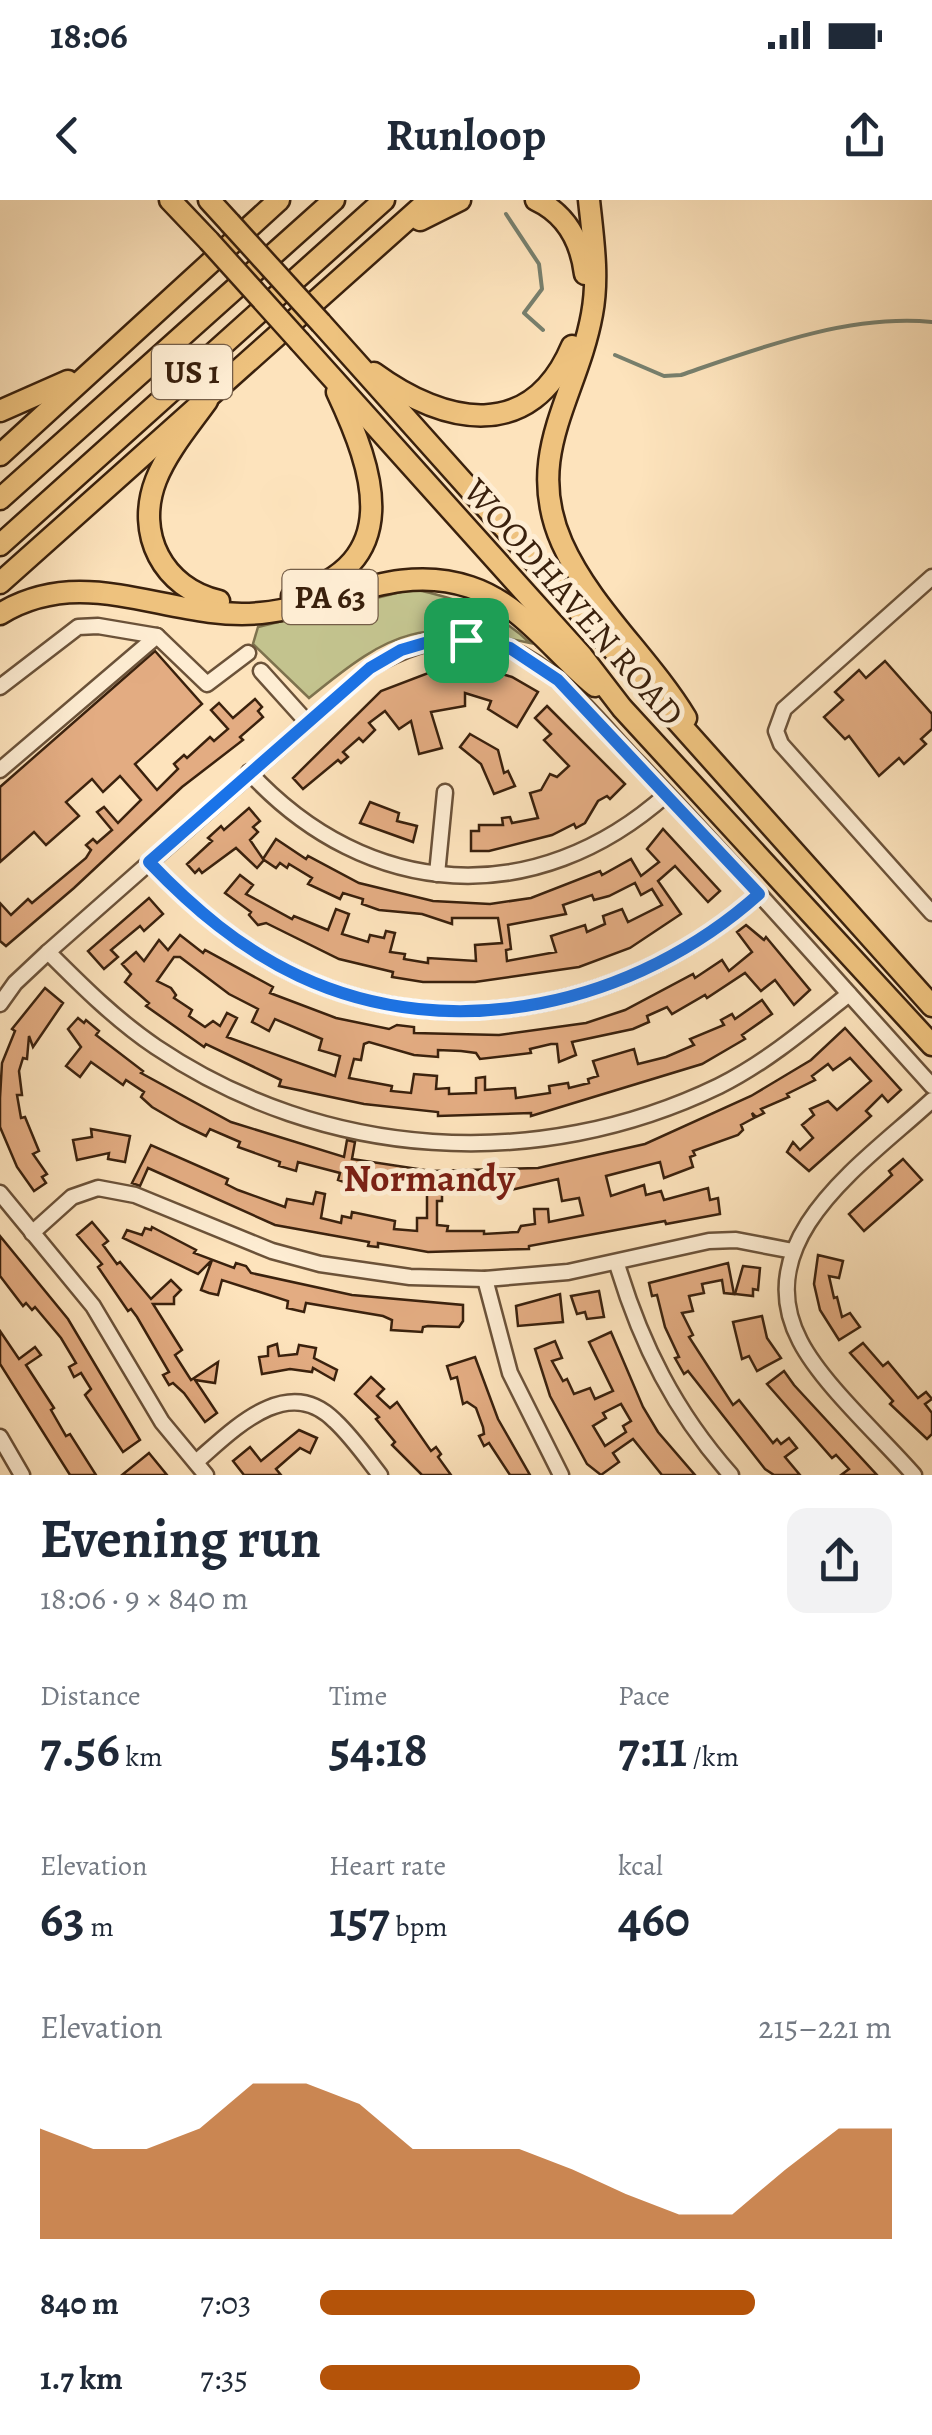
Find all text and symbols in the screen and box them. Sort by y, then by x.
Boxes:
text: 18:06 [50,9,128,61]
text: Runloop [386,104,546,166]
icon: back [40,108,95,163]
icon: share [837,108,892,163]
road number: US 1 [152,345,232,399]
street label: WOODHAVEN ROAD [452,467,695,736]
road number: PA 63 [282,570,378,624]
pin [424,598,509,683]
icon: arrive [439,613,494,668]
district label: Normandy [343,1152,516,1204]
text: Evening run [40,1501,321,1576]
button: share [787,1508,892,1613]
text: 18:06 · 9 × 840 m [40,1576,248,1620]
text: Distance [40,1677,140,1715]
text: Time [329,1677,387,1715]
text: Pace [618,1677,670,1715]
text: 7.56 [40,1715,120,1783]
text: 54:18 [329,1715,428,1783]
text: 7:11 [618,1715,687,1783]
text: km [120,1738,163,1776]
text: /km [687,1738,739,1776]
text: Elevation [40,1847,147,1885]
text: Heart rate [329,1847,446,1885]
text: kcal [618,1847,663,1885]
text: 63 [40,1885,85,1953]
text: 157 [329,1885,390,1953]
text: 460 [618,1885,690,1953]
text: m [85,1908,114,1946]
text: bpm [390,1908,447,1946]
text: Elevation [40,2005,163,2049]
text: 215–221 m [758,2005,892,2049]
text: 840 m [40,2281,119,2325]
text: 7:03 [200,2281,251,2325]
text: 1.7 km [40,2356,123,2400]
text: 7:35 [200,2356,248,2400]

